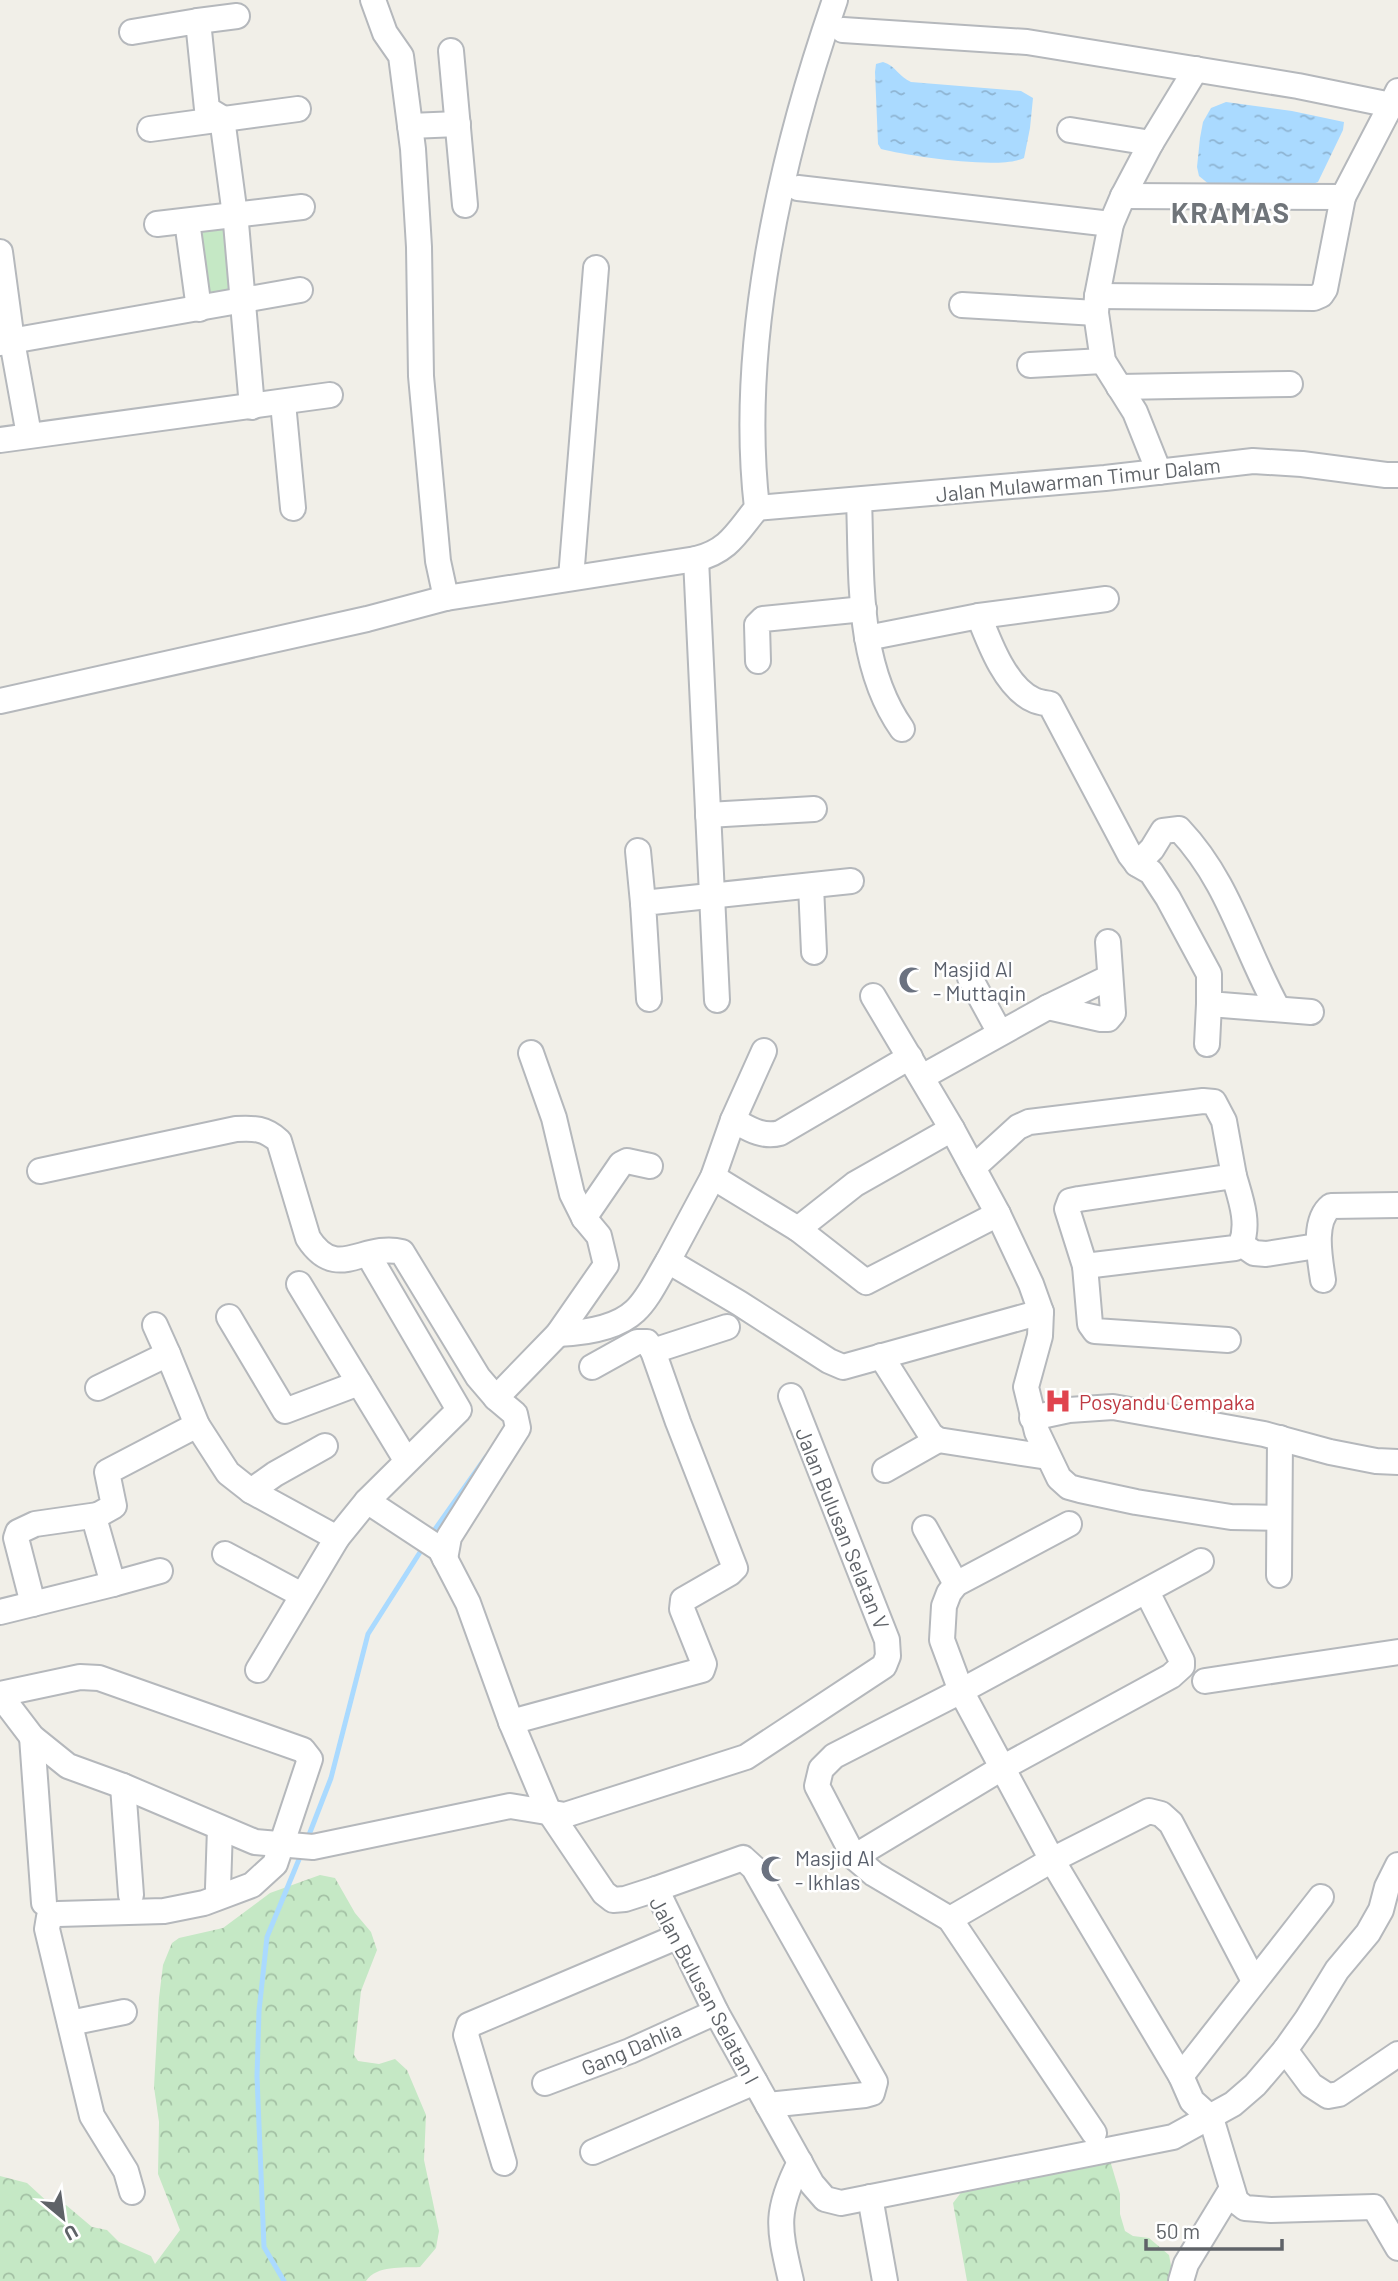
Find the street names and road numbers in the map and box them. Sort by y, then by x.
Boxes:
street label: Jalan Mulawarman Timur Dalam [934,452,1222,506]
street label: Jalan Bulusan Selatan V [791,1423,895,1633]
street label: Jalan Bulusan Selatan I [645,1892,765,2088]
street label: Gang Dahlia [577,2016,685,2080]

